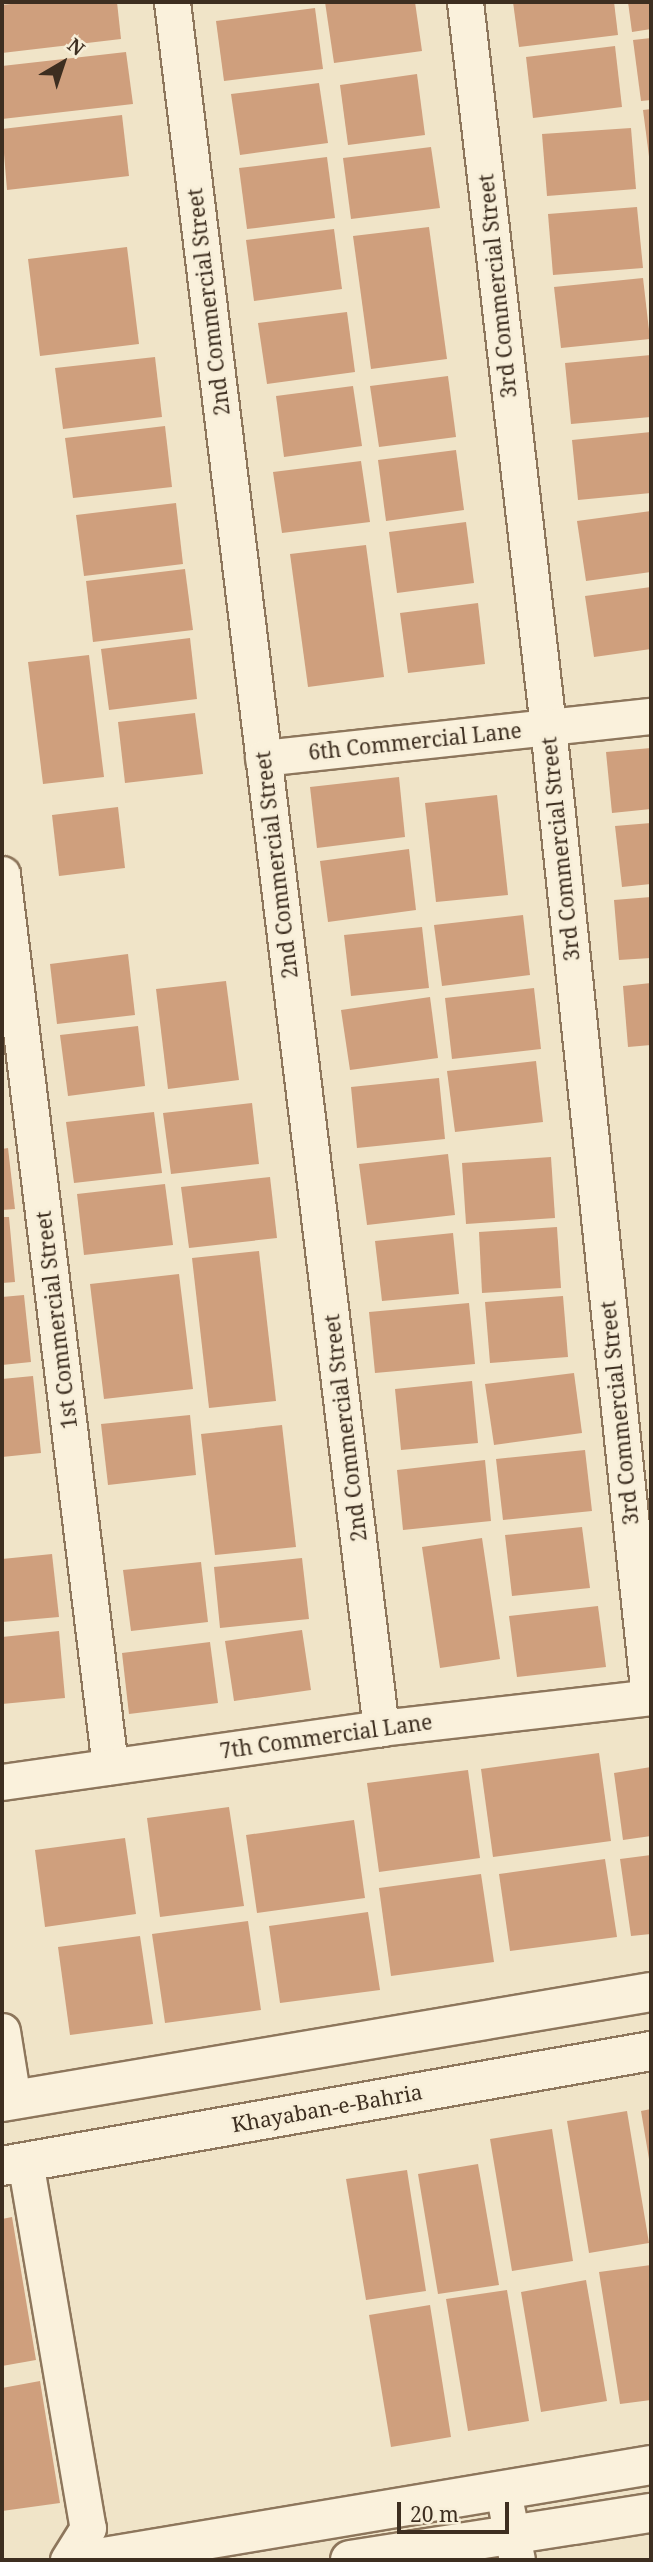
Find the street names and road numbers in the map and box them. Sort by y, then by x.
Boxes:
street label: 3rd Commercial Street [473,173,521,399]
street label: 2nd Commercial Street [182,187,234,417]
street label: 6th Commercial Lane [307,717,523,765]
street label: 3rd Commercial Street [536,736,584,962]
street label: 2nd Commercial Street [250,750,302,980]
street label: 1st Commercial Street [30,1210,82,1430]
street label: 3rd Commercial Street [595,1300,643,1526]
street label: 2nd Commercial Street [319,1313,371,1543]
street label: 7th Commercial Lane [218,1709,434,1763]
street label: Khayaban-e-Bahria [230,2079,424,2137]

